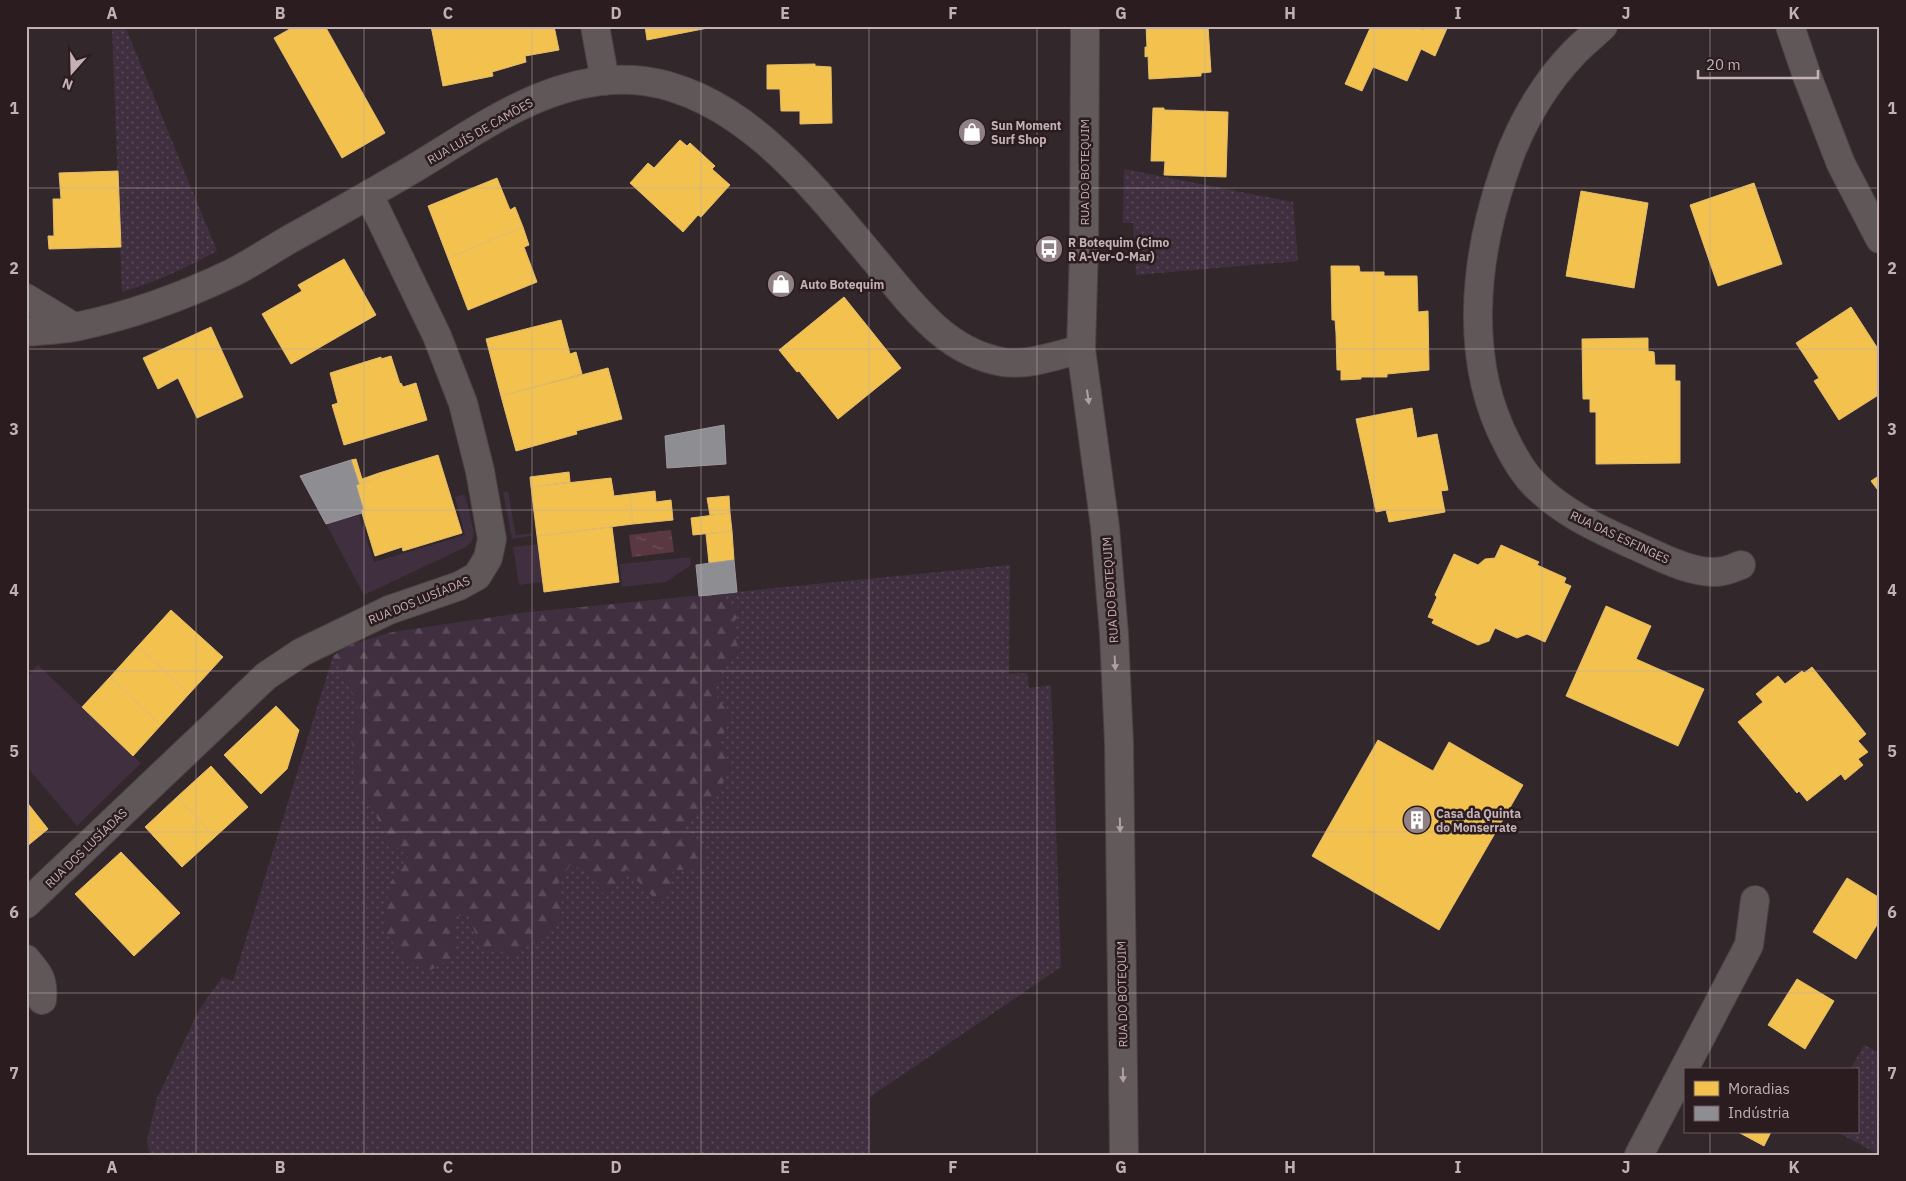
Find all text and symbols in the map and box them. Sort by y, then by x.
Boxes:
text: A [107,3,118,23]
text: B [275,3,286,23]
text: C [443,3,453,23]
text: D [610,3,622,23]
text: E [780,3,790,23]
text: F [948,3,958,23]
text: G [1115,3,1127,23]
text: H [1284,3,1296,23]
text: I [1455,3,1462,23]
text: J [1622,3,1630,23]
text: K [1788,3,1800,23]
north arrow [48,48,98,98]
scale bar [1698,48,1818,80]
text: 20 m [1706,55,1741,74]
text: N [60,74,75,94]
street label: RUA LUÍS DE CAMÕES [424,95,536,167]
text: 1 [9,98,19,118]
text: 1 [1887,98,1897,118]
shop icon: Sun Moment Surf Shop [957,117,987,147]
place label: Sun Moment Surf Shop [991,118,1062,147]
street label: RUA DO BOTEQUIM [1077,119,1092,225]
bus stop icon: R Botequim (Cimo R A-Ver-O-Mar) [1034,234,1064,264]
place label: R Botequim (Cimo R A-Ver-O-Mar) [1068,235,1169,264]
text: 2 [9,258,19,278]
text: 2 [1887,258,1897,278]
shop icon: Auto Botequim [766,269,796,299]
place label: Auto Botequim [800,277,884,292]
one-way arrow [1084,389,1092,405]
text: 3 [9,419,19,439]
text: 3 [1887,419,1897,439]
street label: RUA DAS ESFINGES [1568,507,1672,567]
street label: RUA DO BOTEQUIM [1099,536,1121,644]
street label: RUA DOS LUSÍADAS [366,573,472,627]
text: 4 [9,580,19,600]
text: 4 [1887,580,1897,600]
one-way arrow [1111,655,1119,671]
text: 5 [9,741,19,761]
text: 5 [1887,741,1897,761]
street label: RUA DOS LUSÍADAS [42,805,130,891]
building icon: Casa da Quinta do Monserrate [1402,805,1432,835]
place label: Casa da Quinta do Monserrate [1436,806,1521,835]
one-way arrow [1116,817,1124,833]
text: 6 [9,902,19,922]
text: 6 [1887,902,1897,922]
street label: RUA DO BOTEQUIM [1114,941,1130,1047]
text: 7 [9,1063,19,1083]
text: 7 [1887,1063,1897,1083]
one-way arrow [1119,1067,1127,1083]
legend [1684,1068,1858,1134]
text: Moradias [1728,1079,1790,1098]
text: Indústria [1728,1103,1789,1122]
text: A [107,1157,118,1177]
text: B [275,1157,286,1177]
text: C [443,1157,453,1177]
text: D [610,1157,622,1177]
text: E [780,1157,790,1177]
text: F [948,1157,958,1177]
text: G [1115,1157,1127,1177]
text: H [1284,1157,1296,1177]
text: I [1455,1157,1462,1177]
text: J [1622,1157,1630,1177]
text: K [1788,1157,1800,1177]

